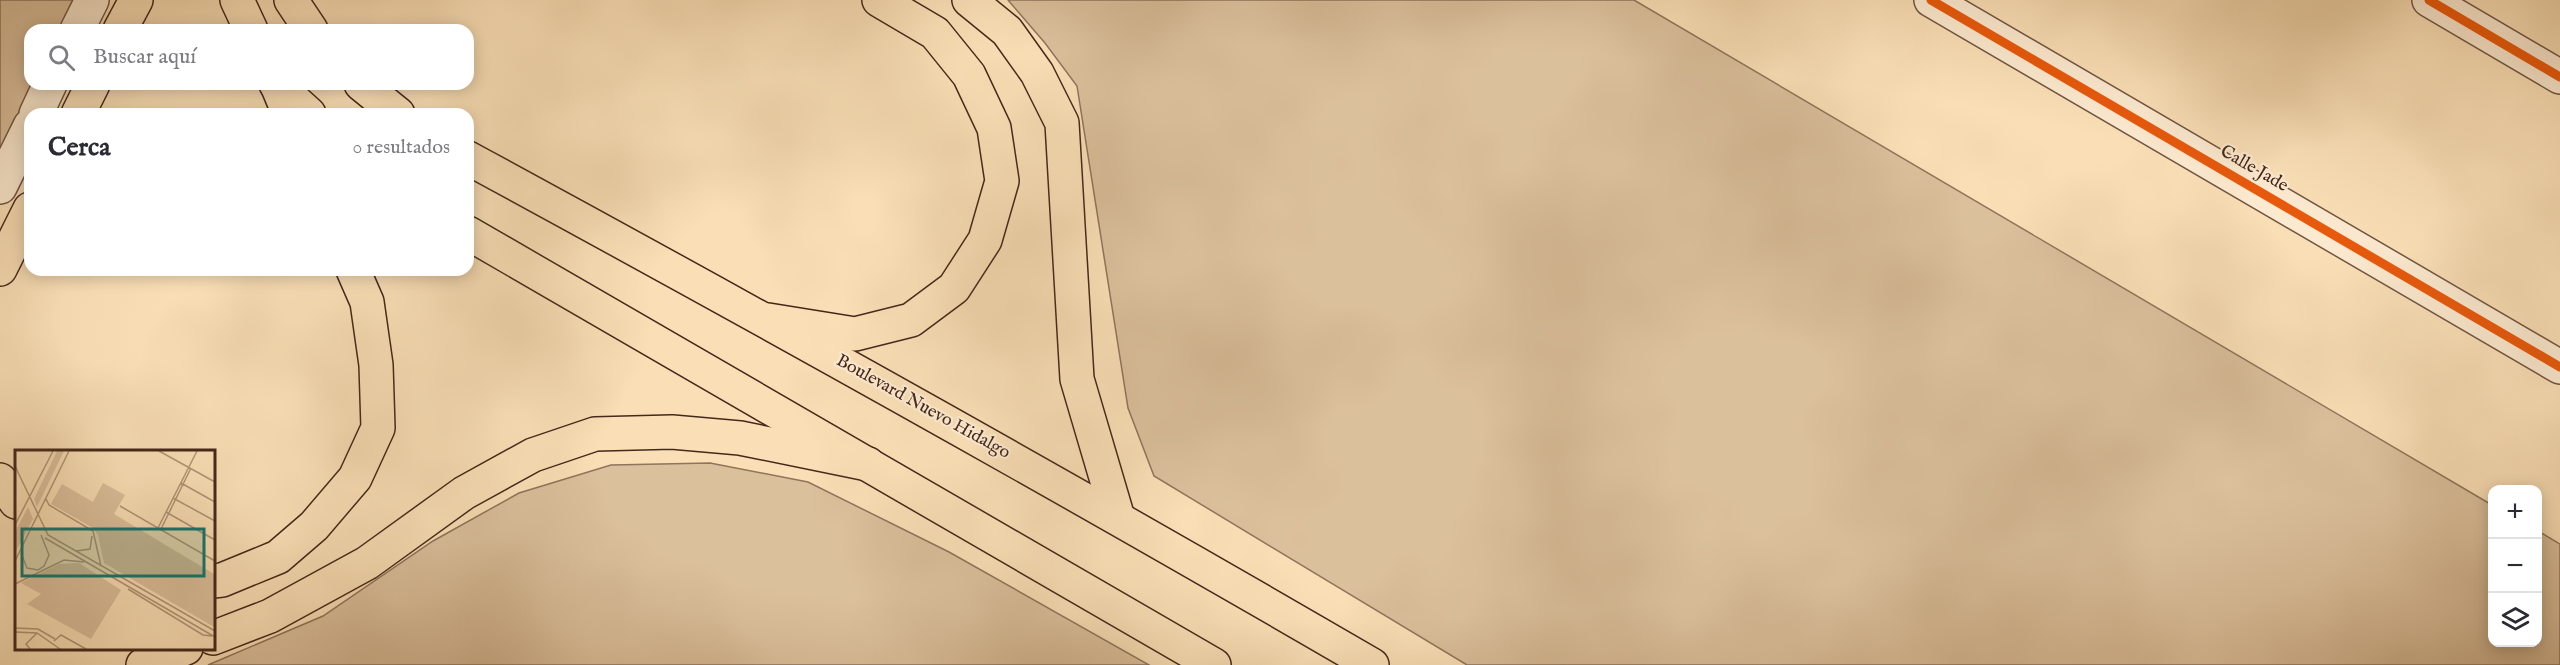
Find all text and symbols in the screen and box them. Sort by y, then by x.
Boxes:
search box [24,24,474,90]
icon: search [45,41,78,74]
text: Buscar aquí [93,43,196,71]
text: Cerca [48,131,110,164]
text: 0 resultados [352,135,450,160]
street label: Calle Jade [2216,140,2292,198]
street label: Boulevard Nuevo Hidalgo [832,349,1014,465]
inset map [15,450,214,650]
map controls [2488,485,2542,647]
button: + [2488,485,2542,539]
button: − [2488,539,2542,593]
button: layers [2488,593,2542,647]

